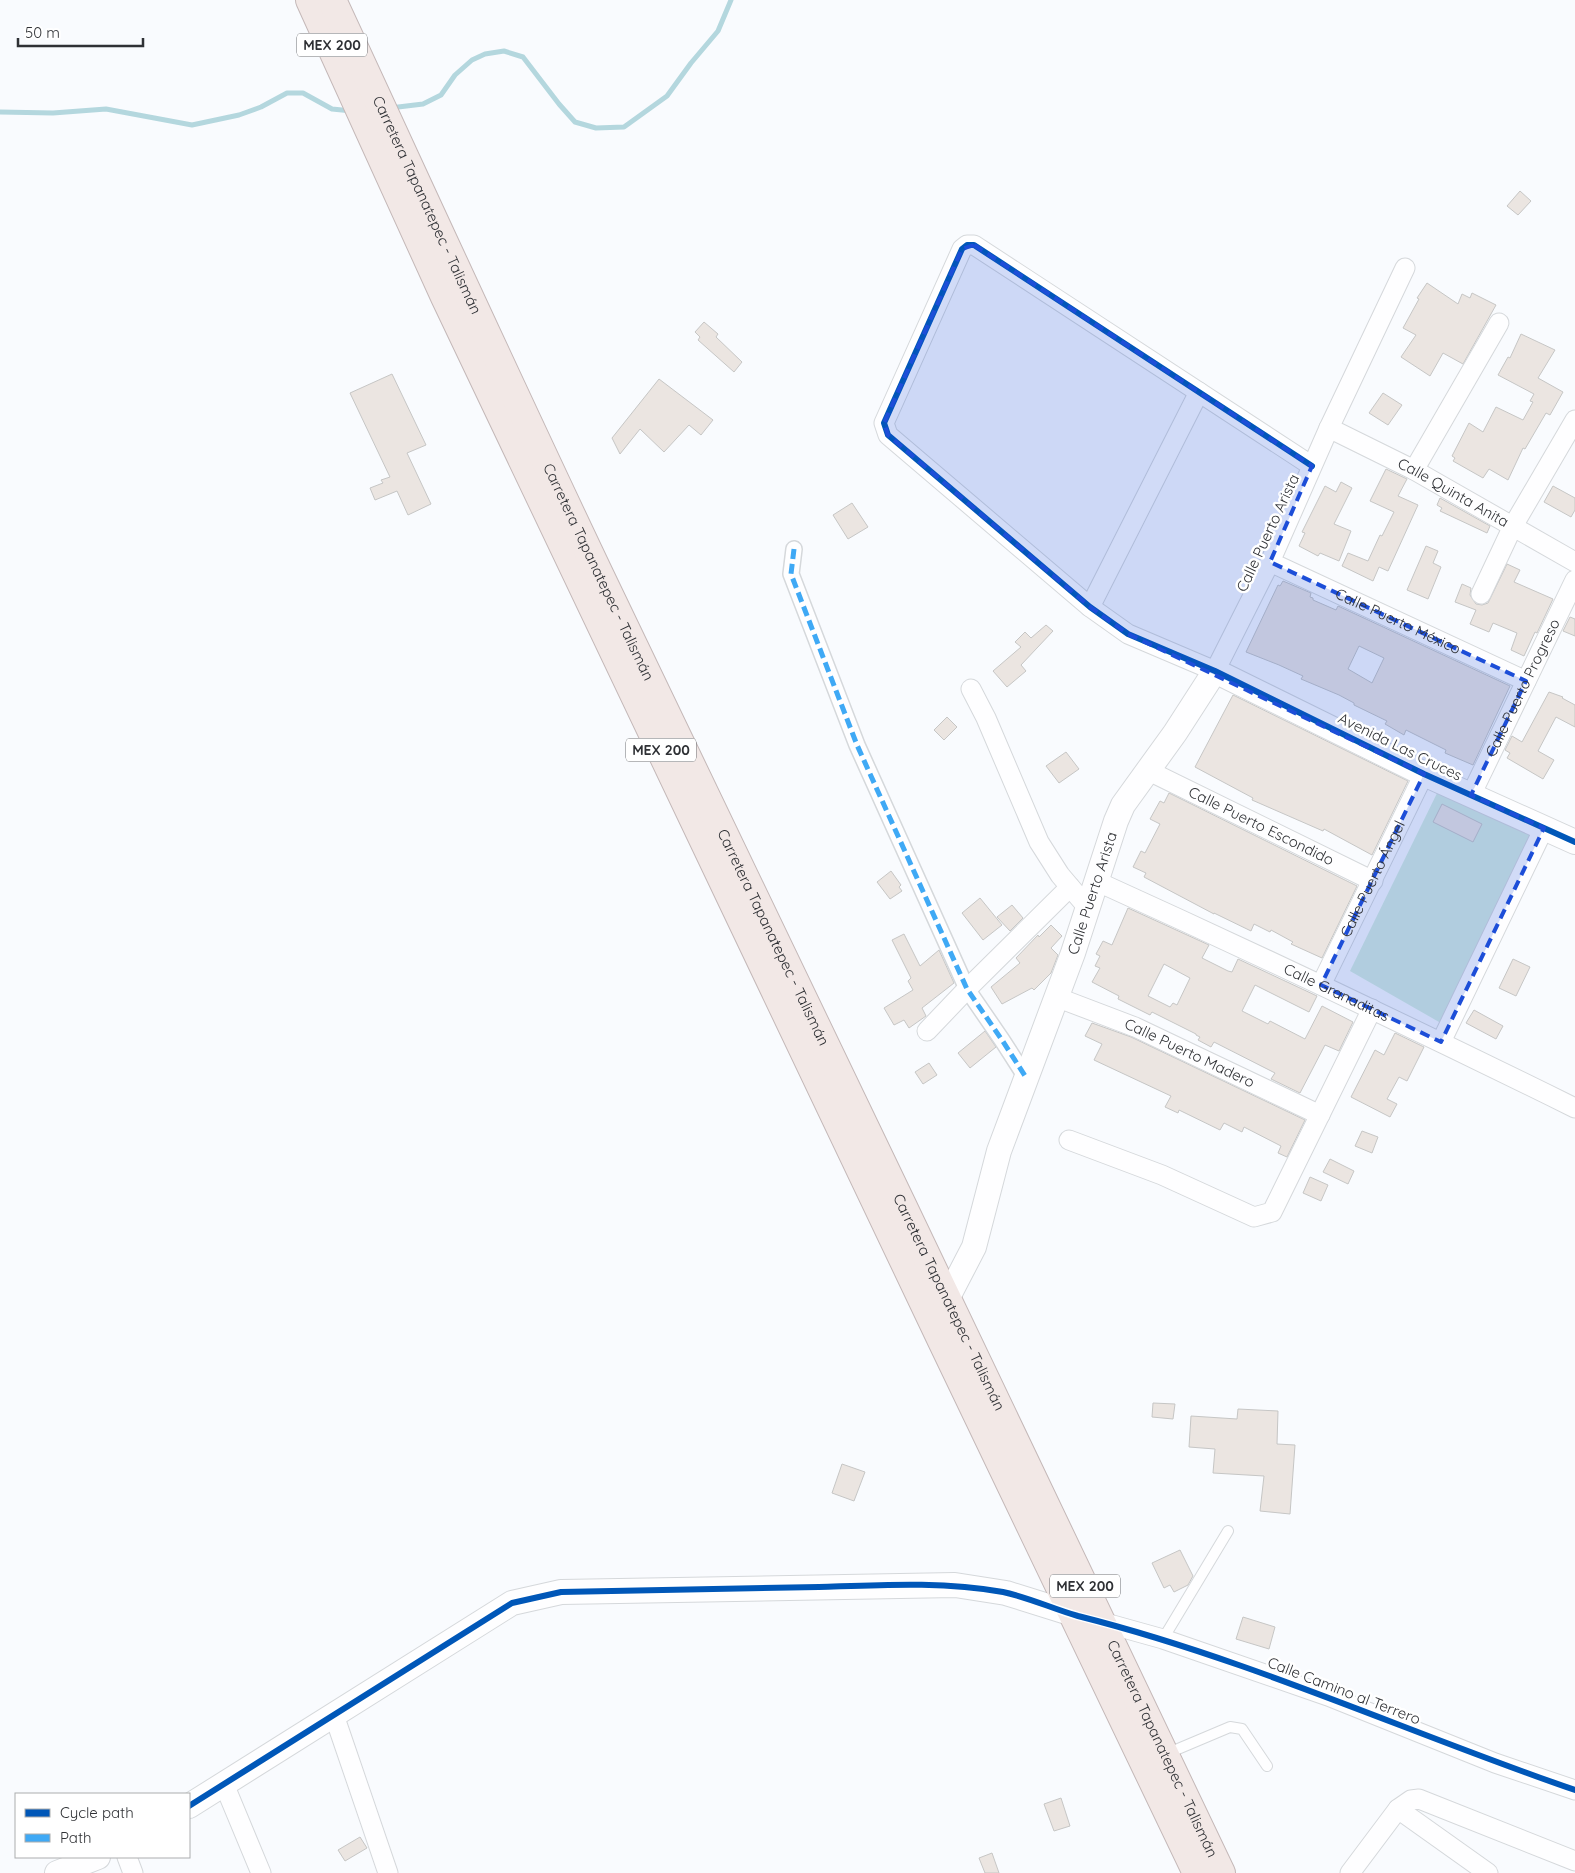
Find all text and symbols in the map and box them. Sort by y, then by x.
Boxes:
scale bar [18,15,142,47]
text: 50 m [25,23,60,42]
road number: MEX 200 [297,34,367,56]
street label: Carretera Tapanatepec - Talismán [369,93,486,317]
street label: Calle Quinta Anita [1395,453,1512,531]
street label: Carretera Tapanatepec - Talismán [539,460,658,684]
street label: Calle Puerto Arista [1232,471,1303,595]
street label: Calle Puerto México [1332,584,1464,658]
street label: Calle Puerto Progreso [1481,616,1564,760]
street label: Avenida Las Cruces [1335,708,1465,785]
road number: MEX 200 [626,738,696,762]
street label: Calle Puerto Escondido [1186,782,1337,869]
street label: Calle Puerto Ángel [1336,817,1409,940]
street label: Carretera Tapanatepec - Talismán [713,826,834,1049]
street label: Calle Puerto Arista [1063,829,1121,957]
street label: Calle Granaditas [1281,959,1393,1025]
street label: Calle Puerto Madero [1122,1014,1258,1092]
street label: Carretera Tapanatepec - Talismán [889,1191,1010,1414]
road number: MEX 200 [1050,1574,1120,1598]
street label: Carretera Tapanatepec - Talismán [1103,1637,1222,1860]
street label: Calle Camino al Terrero [1265,1653,1423,1729]
legend [15,1793,190,1858]
text: Cycle path [60,1803,134,1822]
text: Path [60,1828,92,1847]

